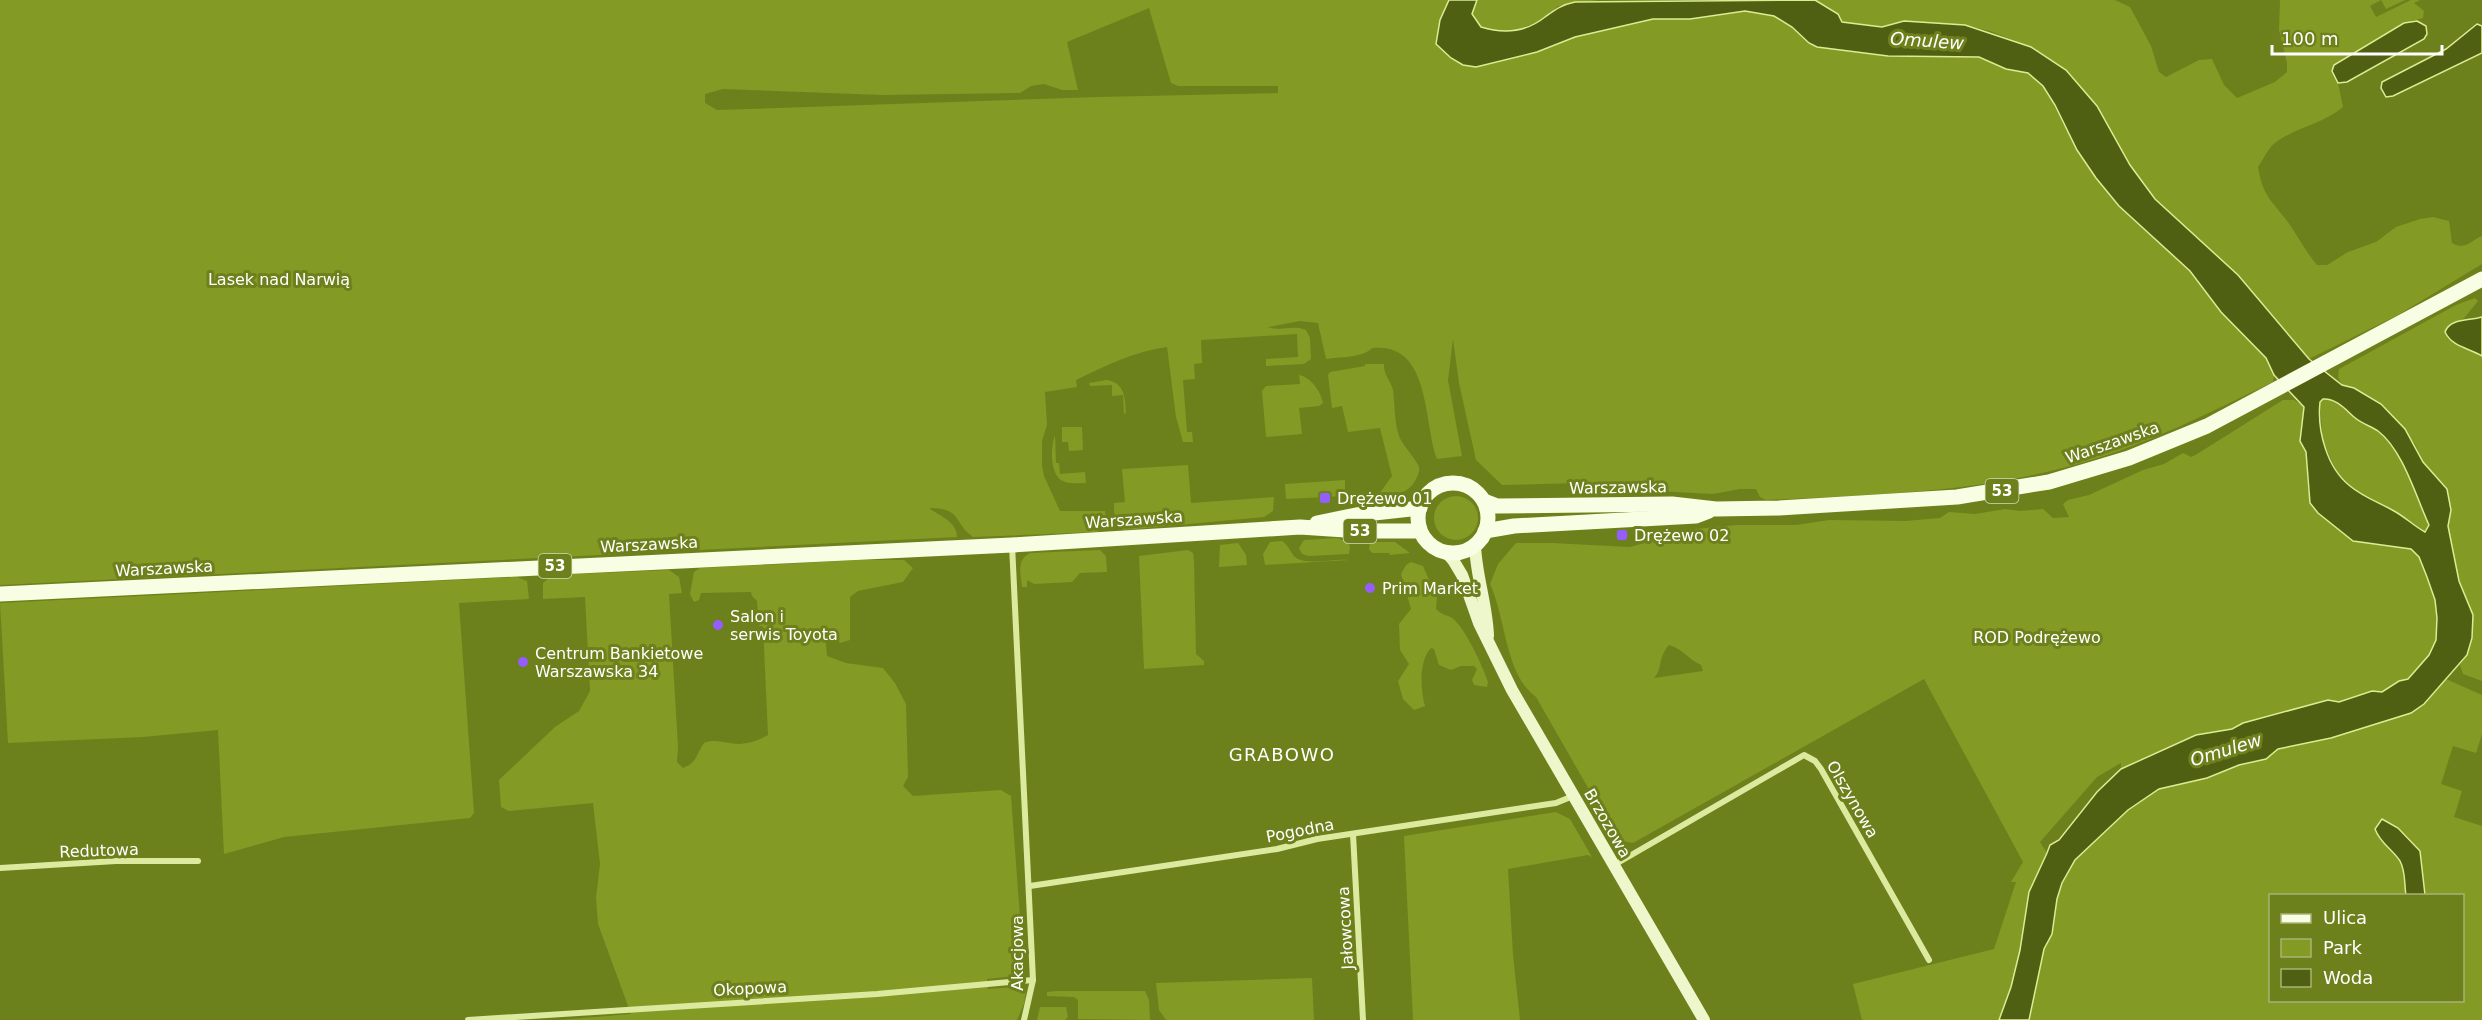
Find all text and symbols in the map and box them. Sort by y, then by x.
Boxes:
scale bar [2272,18,2442,56]
water label: Omulew [1889,27,1965,54]
text: 100 m [2281,28,2339,49]
park label: Lasek nad Narwią [208,270,350,289]
street label: Warszawska [2063,418,2162,467]
street label: Warszawska [1569,477,1667,498]
road number: 53 [1986,479,2018,503]
place label: Drężewo 01 [1337,489,1432,508]
marker: Drężewo 01 [1318,491,1332,505]
street label: Warszawska [1085,507,1184,532]
road number: 53 [1344,519,1376,543]
place label: Drężewo 02 [1634,526,1729,545]
marker: Drężewo 02 [1615,528,1629,542]
street label: Warszawska [600,532,698,557]
road number: 53 [538,554,572,578]
street label: Warszawska [115,556,213,581]
place label: Prim Market [1382,579,1478,598]
marker: Prim Market [1363,581,1377,595]
place label: Salon i serwis Toyota [730,607,838,644]
marker: Salon i serwis Toyota [711,618,725,632]
park label: ROD Podrężewo [1973,628,2101,647]
place label: Centrum Bankietowe Warszawska 34 [535,644,703,681]
marker: Centrum Bankietowe Warszawska 34 [516,655,530,669]
water label: Omulew [2187,729,2265,770]
district label: GRABOWO [1229,744,1335,765]
street label: Olszynowa [1823,757,1882,841]
street label: Brzozowa [1580,785,1635,861]
street label: Pogodna [1264,815,1336,846]
street label: Redutowa [59,840,139,861]
street label: Jałowcowa [1334,886,1357,971]
legend [2269,894,2464,1002]
text: Ulica [2323,907,2367,928]
street label: Akacjowa [1008,915,1027,991]
text: Park [2323,937,2362,958]
text: Woda [2323,967,2373,988]
street label: Okopowa [713,977,787,1000]

